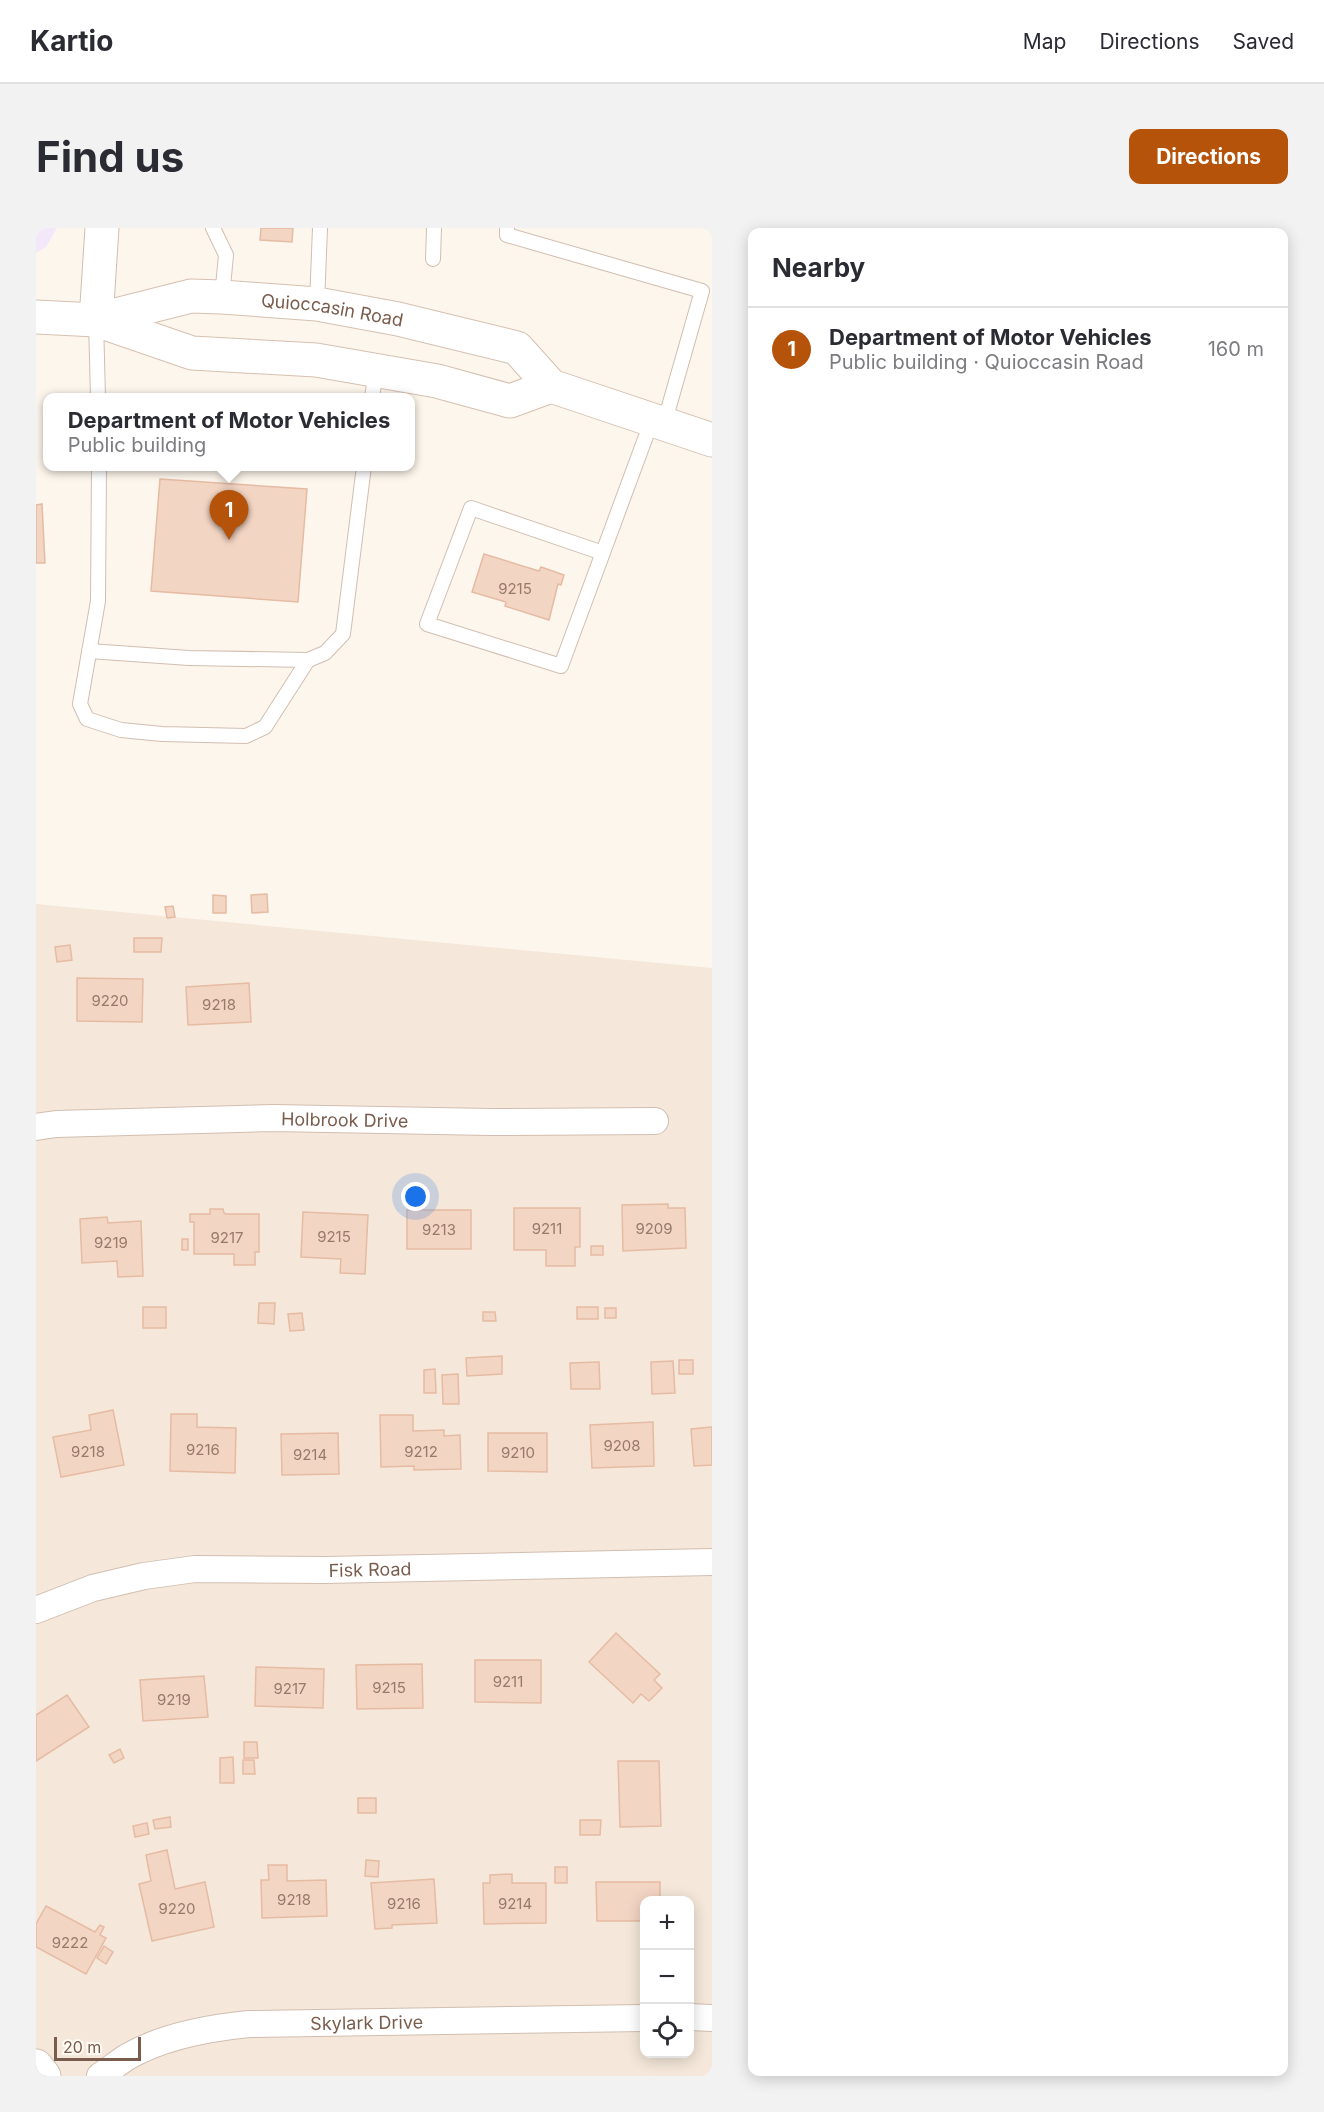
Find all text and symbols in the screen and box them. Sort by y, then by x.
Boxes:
text: Kartio [30,24,113,58]
text: Map [1023,29,1066,54]
text: Directions [1099,29,1200,54]
text: Saved [1233,29,1294,54]
button: Directions [1129,129,1288,184]
text: Find us [36,131,184,182]
text: Nearby [772,252,865,283]
street label: Quioccasin Road [260,289,405,330]
text: Department of Motor Vehicles [829,324,1152,350]
text: 1 [787,337,796,361]
text: 160 m [1208,337,1264,361]
text: Public building · Quioccasin Road [829,350,1144,374]
popup [43,393,415,471]
text: Department of Motor Vehicles [68,407,390,433]
text: Public building [68,433,206,457]
pin: 1 [210,490,248,540]
house number: 9215 [498,579,532,598]
house number: 9220 [91,991,129,1010]
house number: 9218 [202,995,236,1014]
street label: Holbrook Drive [281,1108,409,1131]
your location [401,1182,430,1211]
house number: 9211 [532,1219,562,1238]
house number: 9209 [635,1219,673,1238]
house number: 9213 [422,1220,456,1239]
house number: 9215 [317,1227,351,1246]
house number: 9217 [210,1228,244,1247]
house number: 9219 [94,1233,128,1252]
house number: 9208 [603,1436,641,1455]
house number: 9216 [186,1440,220,1459]
house number: 9218 [71,1442,105,1461]
house number: 9212 [404,1442,438,1461]
house number: 9210 [501,1443,535,1462]
house number: 9214 [293,1445,327,1464]
street label: Fisk Road [328,1558,412,1580]
house number: 9211 [493,1672,523,1691]
house number: 9215 [372,1678,406,1697]
house number: 9217 [273,1679,307,1698]
house number: 9219 [157,1690,191,1709]
house number: 9218 [277,1890,311,1909]
house number: 9216 [387,1894,421,1913]
house number: 9214 [498,1894,532,1913]
map controls [640,1896,694,2058]
button: + [640,1896,694,1950]
house number: 9220 [158,1899,196,1918]
house number: 9222 [52,1933,88,1952]
button: − [640,1950,694,2004]
button: locate [640,2004,694,2058]
street label: Skylark Drive [310,2011,423,2034]
scale bar [54,2034,141,2062]
text: 20 m [63,2037,101,2057]

